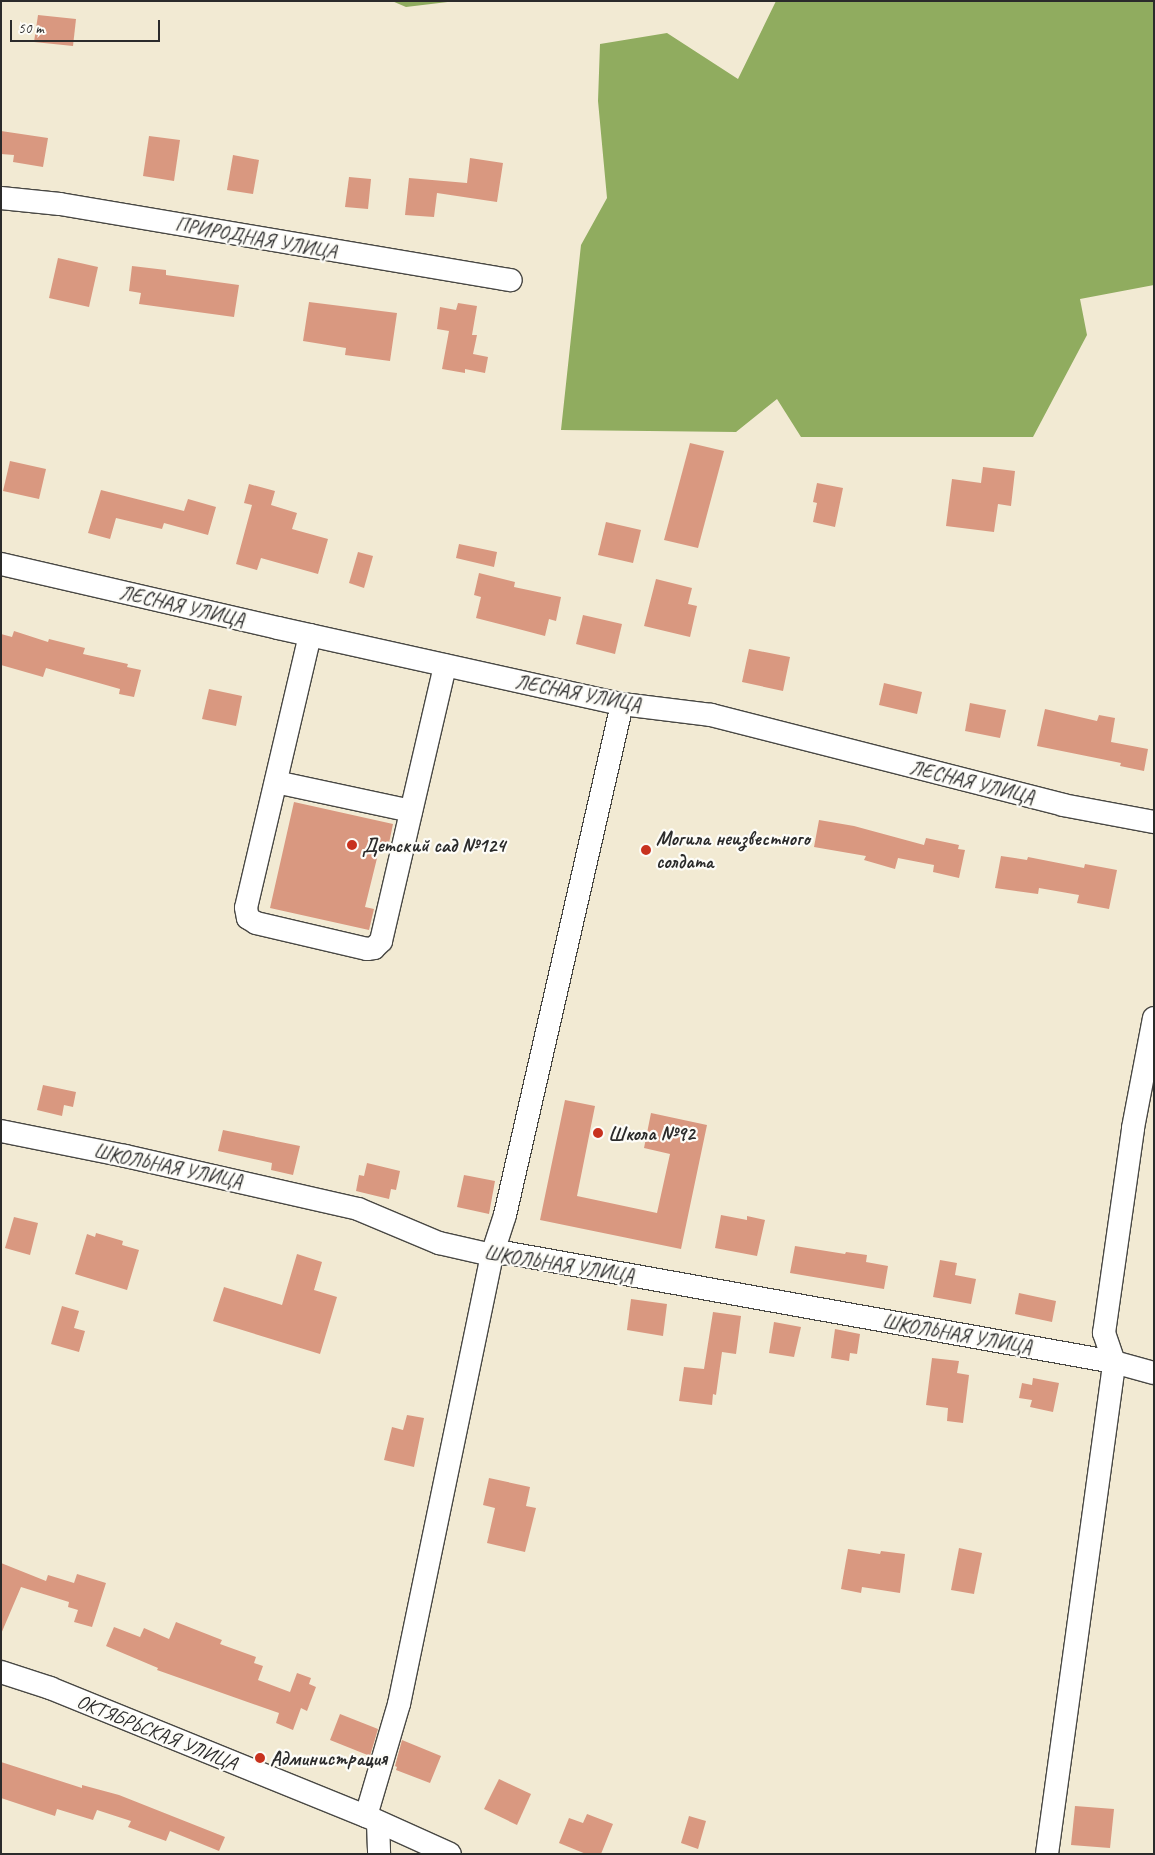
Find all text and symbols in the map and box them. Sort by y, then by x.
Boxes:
scale bar [12,10,162,42]
text: 50 m [18,19,44,38]
street label: ПРИРОДНАЯ УЛИЦА [174,212,338,264]
street label: ЛЕСНАЯ УЛИЦА [117,580,247,632]
street label: ЛЕСНАЯ УЛИЦА [513,669,643,717]
street label: ЛЕСНАЯ УЛИЦА [907,755,1037,809]
place label: Могила неизвестного солдата [656,826,812,873]
place label: Детский сад №124 [362,833,505,857]
marker: Детский сад №124 [346,839,358,851]
marker: Могила неизвестного солдата [640,844,652,856]
place label: Школа №92 [608,1121,695,1145]
marker: Школа №92 [592,1127,604,1139]
street label: ШКОЛЬНАЯ УЛИЦА [91,1139,245,1193]
street label: ШКОЛЬНАЯ УЛИЦА [482,1240,636,1288]
street label: ШКОЛЬНАЯ УЛИЦА [880,1309,1034,1359]
street label: ОКТЯБРЬСКАЯ УЛИЦА [73,1689,241,1775]
place label: Администрация [270,1746,387,1770]
marker: Администрация [254,1752,266,1764]

